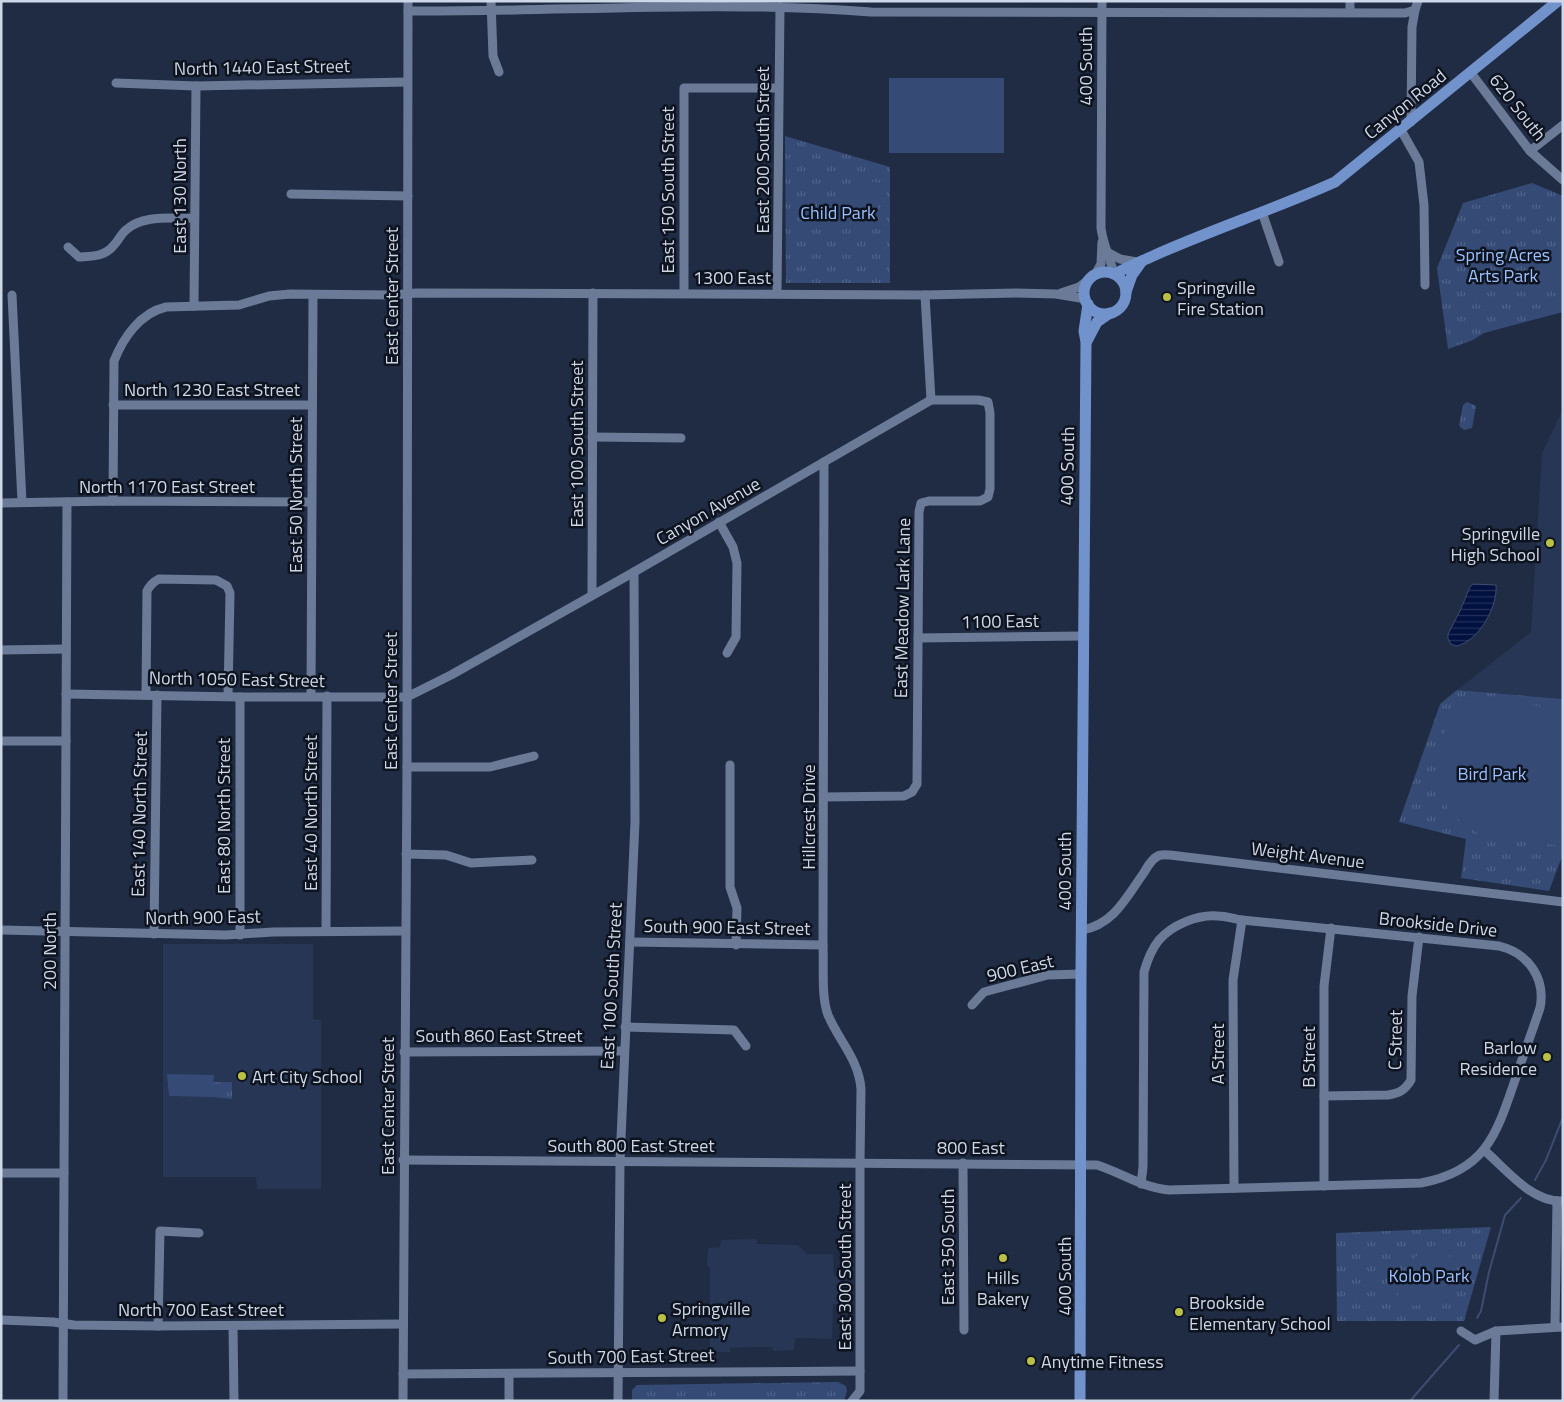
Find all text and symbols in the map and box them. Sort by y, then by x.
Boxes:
street label: 400 South [1072,26,1099,106]
street label: North 1440 East Street [174,52,351,82]
street label: Canyon Road [1358,62,1452,146]
street label: East 200 South Street [749,66,776,234]
street label: 620 South [1483,68,1553,146]
street label: East 150 South Street [654,106,681,274]
street label: East 130 North [166,138,193,254]
park label: Child Park [800,199,876,226]
street label: East Center Street [378,226,405,365]
park label: Spring Acres Arts Park [1456,241,1550,289]
street label: 1300 East [693,264,772,291]
place label: Springville Fire Station [1177,274,1264,322]
marker: Springville Fire Station [1161,291,1173,303]
street label: East 100 South Street [563,360,590,528]
street label: North 1230 East Street [124,376,301,403]
street label: East 50 North Street [282,416,309,573]
street label: 400 South [1053,426,1081,506]
street label: Canyon Avenue [651,470,765,552]
street label: North 1170 East Street [79,473,256,500]
street label: East Meadow Lark Lane [887,518,917,698]
place label: Springville High School [1451,520,1540,568]
marker: Springville High School [1544,537,1556,549]
street label: 1100 East [961,607,1040,635]
street label: East Center Street [377,631,404,770]
street label: North 1050 East Street [149,664,326,694]
street label: East 140 North Street [124,730,154,897]
street label: East 40 North Street [297,734,324,891]
street label: East 80 North Street [210,737,237,894]
park label: Bird Park [1458,760,1527,787]
street label: Hillcrest Drive [795,764,822,870]
street label: 400 South [1051,831,1078,911]
street label: Weight Avenue [1250,835,1366,875]
street label: East 100 South Street [593,901,629,1070]
street label: North 900 East [145,902,262,932]
street label: Brookside Drive [1377,904,1499,944]
street label: 200 North [36,912,63,990]
street label: South 900 East Street [643,912,811,942]
street label: 900 East [984,947,1057,989]
street label: C Street [1381,1009,1409,1070]
street label: South 860 East Street [416,1022,583,1049]
street label: A Street [1204,1023,1231,1085]
street label: B Street [1295,1026,1322,1088]
place label: Barlow Residence [1460,1034,1537,1082]
street label: East Center Street [374,1036,401,1175]
marker: Barlow Residence [1541,1051,1553,1063]
place label: Art City School [252,1063,362,1090]
marker: Art City School [236,1070,248,1082]
street label: South 800 East Street [548,1132,715,1159]
street label: 800 East [937,1134,1006,1161]
street label: East 300 South Street [831,1183,858,1351]
street label: East 350 South [934,1189,961,1305]
street label: 400 South [1051,1236,1078,1316]
marker: Hills Bakery [997,1252,1009,1264]
park label: Kolob Park [1388,1262,1470,1289]
place label: Hills Bakery [977,1264,1030,1312]
place label: Brookside Elementary School [1189,1289,1331,1337]
place label: Springville Armory [672,1295,750,1343]
street label: North 700 East Street [118,1296,285,1323]
marker: Brookside Elementary School [1173,1306,1185,1318]
marker: Springville Armory [656,1312,668,1324]
street label: South 700 East Street [547,1341,715,1371]
place label: Anytime Fitness [1041,1348,1164,1375]
marker: Anytime Fitness [1025,1355,1037,1367]

